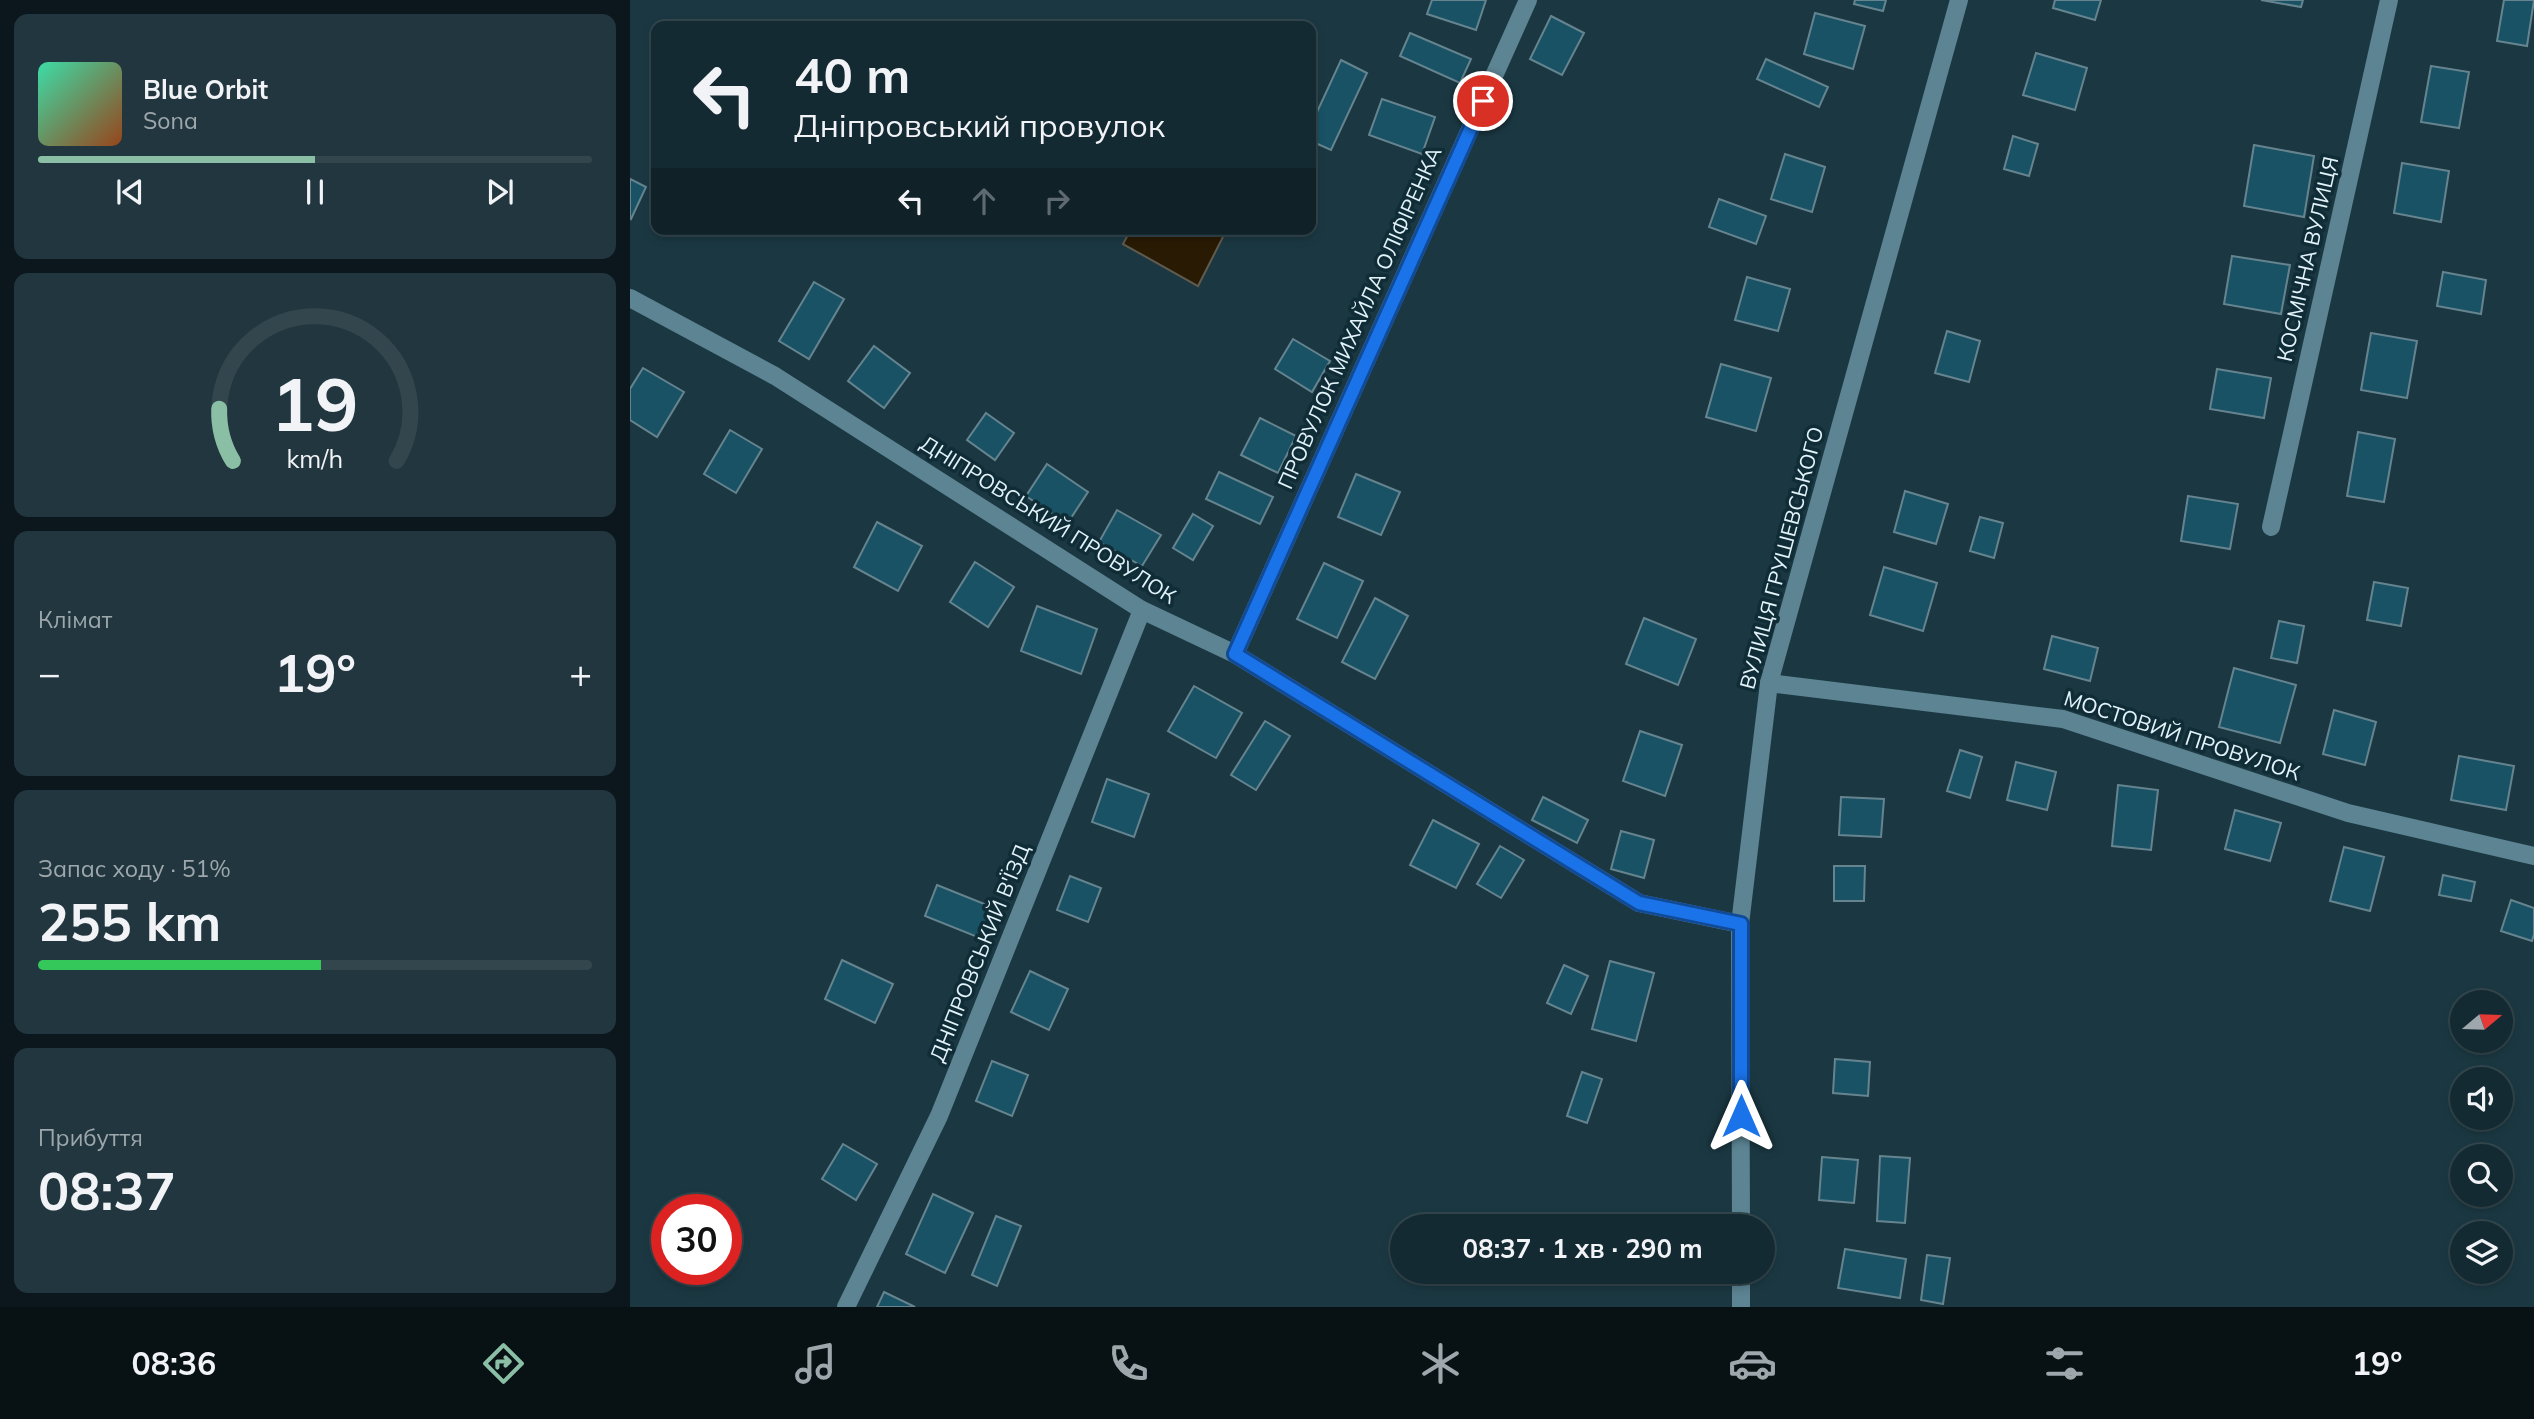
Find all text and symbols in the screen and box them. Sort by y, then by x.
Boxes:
text: 40 m [794,44,910,105]
icon: left [679,49,770,140]
pin [1453,71,1513,131]
text: Blue Orbit [143,73,268,106]
icon: arrive [1464,82,1502,120]
text: Дніпровський провулок [794,105,1165,145]
text: Sona [143,106,198,135]
street label: ПРОВУЛОК МИХАЙЛА ОЛІФІРЕНКА [1272,142,1447,493]
street label: КОСМІЧНА ВУЛИЦЯ [2271,154,2343,364]
icon: previous [111,173,149,211]
icon: pause [296,173,334,211]
icon: next [481,173,519,211]
icon: left [892,182,930,220]
icon: ahead [965,182,1003,220]
icon: right [1038,182,1076,220]
text: 19 [271,358,359,449]
street label: ВУЛИЦЯ ГРУШЕВСЬКОГО [1733,424,1829,692]
street label: ДНІПРОВСЬКИЙ ПРОВУЛОК [916,429,1181,609]
text: km/h [287,443,343,474]
text: Клімат [38,605,112,634]
text: 19° [274,640,356,705]
text: − [38,649,61,697]
text: + [569,649,592,697]
street label: МОСТОВИЙ ПРОВУЛОК [2061,685,2304,786]
street label: ДНІПРОВСЬКИЙ В'ЇЗД [923,840,1035,1065]
text: Запас ходу · 51% [38,854,231,883]
text: 255 km [38,889,221,954]
north arrow [2450,990,2513,1054]
map controls [2450,990,2513,1284]
button: sound [2450,1067,2513,1130]
position arrow [1704,1079,1778,1153]
text: Прибуття [38,1123,143,1152]
button: search [2450,1144,2513,1207]
text: 08:37 [38,1158,176,1223]
speed limit sign: 30 [651,1194,742,1285]
button: layers [2450,1221,2513,1284]
text: 08:37 · 1 хв · 290 m [1462,1232,1703,1265]
icon: directions [479,1339,528,1388]
icon: music [791,1339,840,1388]
icon: phone [1104,1339,1153,1388]
icon: climate [1416,1339,1465,1388]
icon: car [1728,1339,1777,1388]
icon: filters [2040,1339,2089,1388]
text: 08:36 [132,1343,216,1383]
text: 19° [2352,1343,2402,1383]

